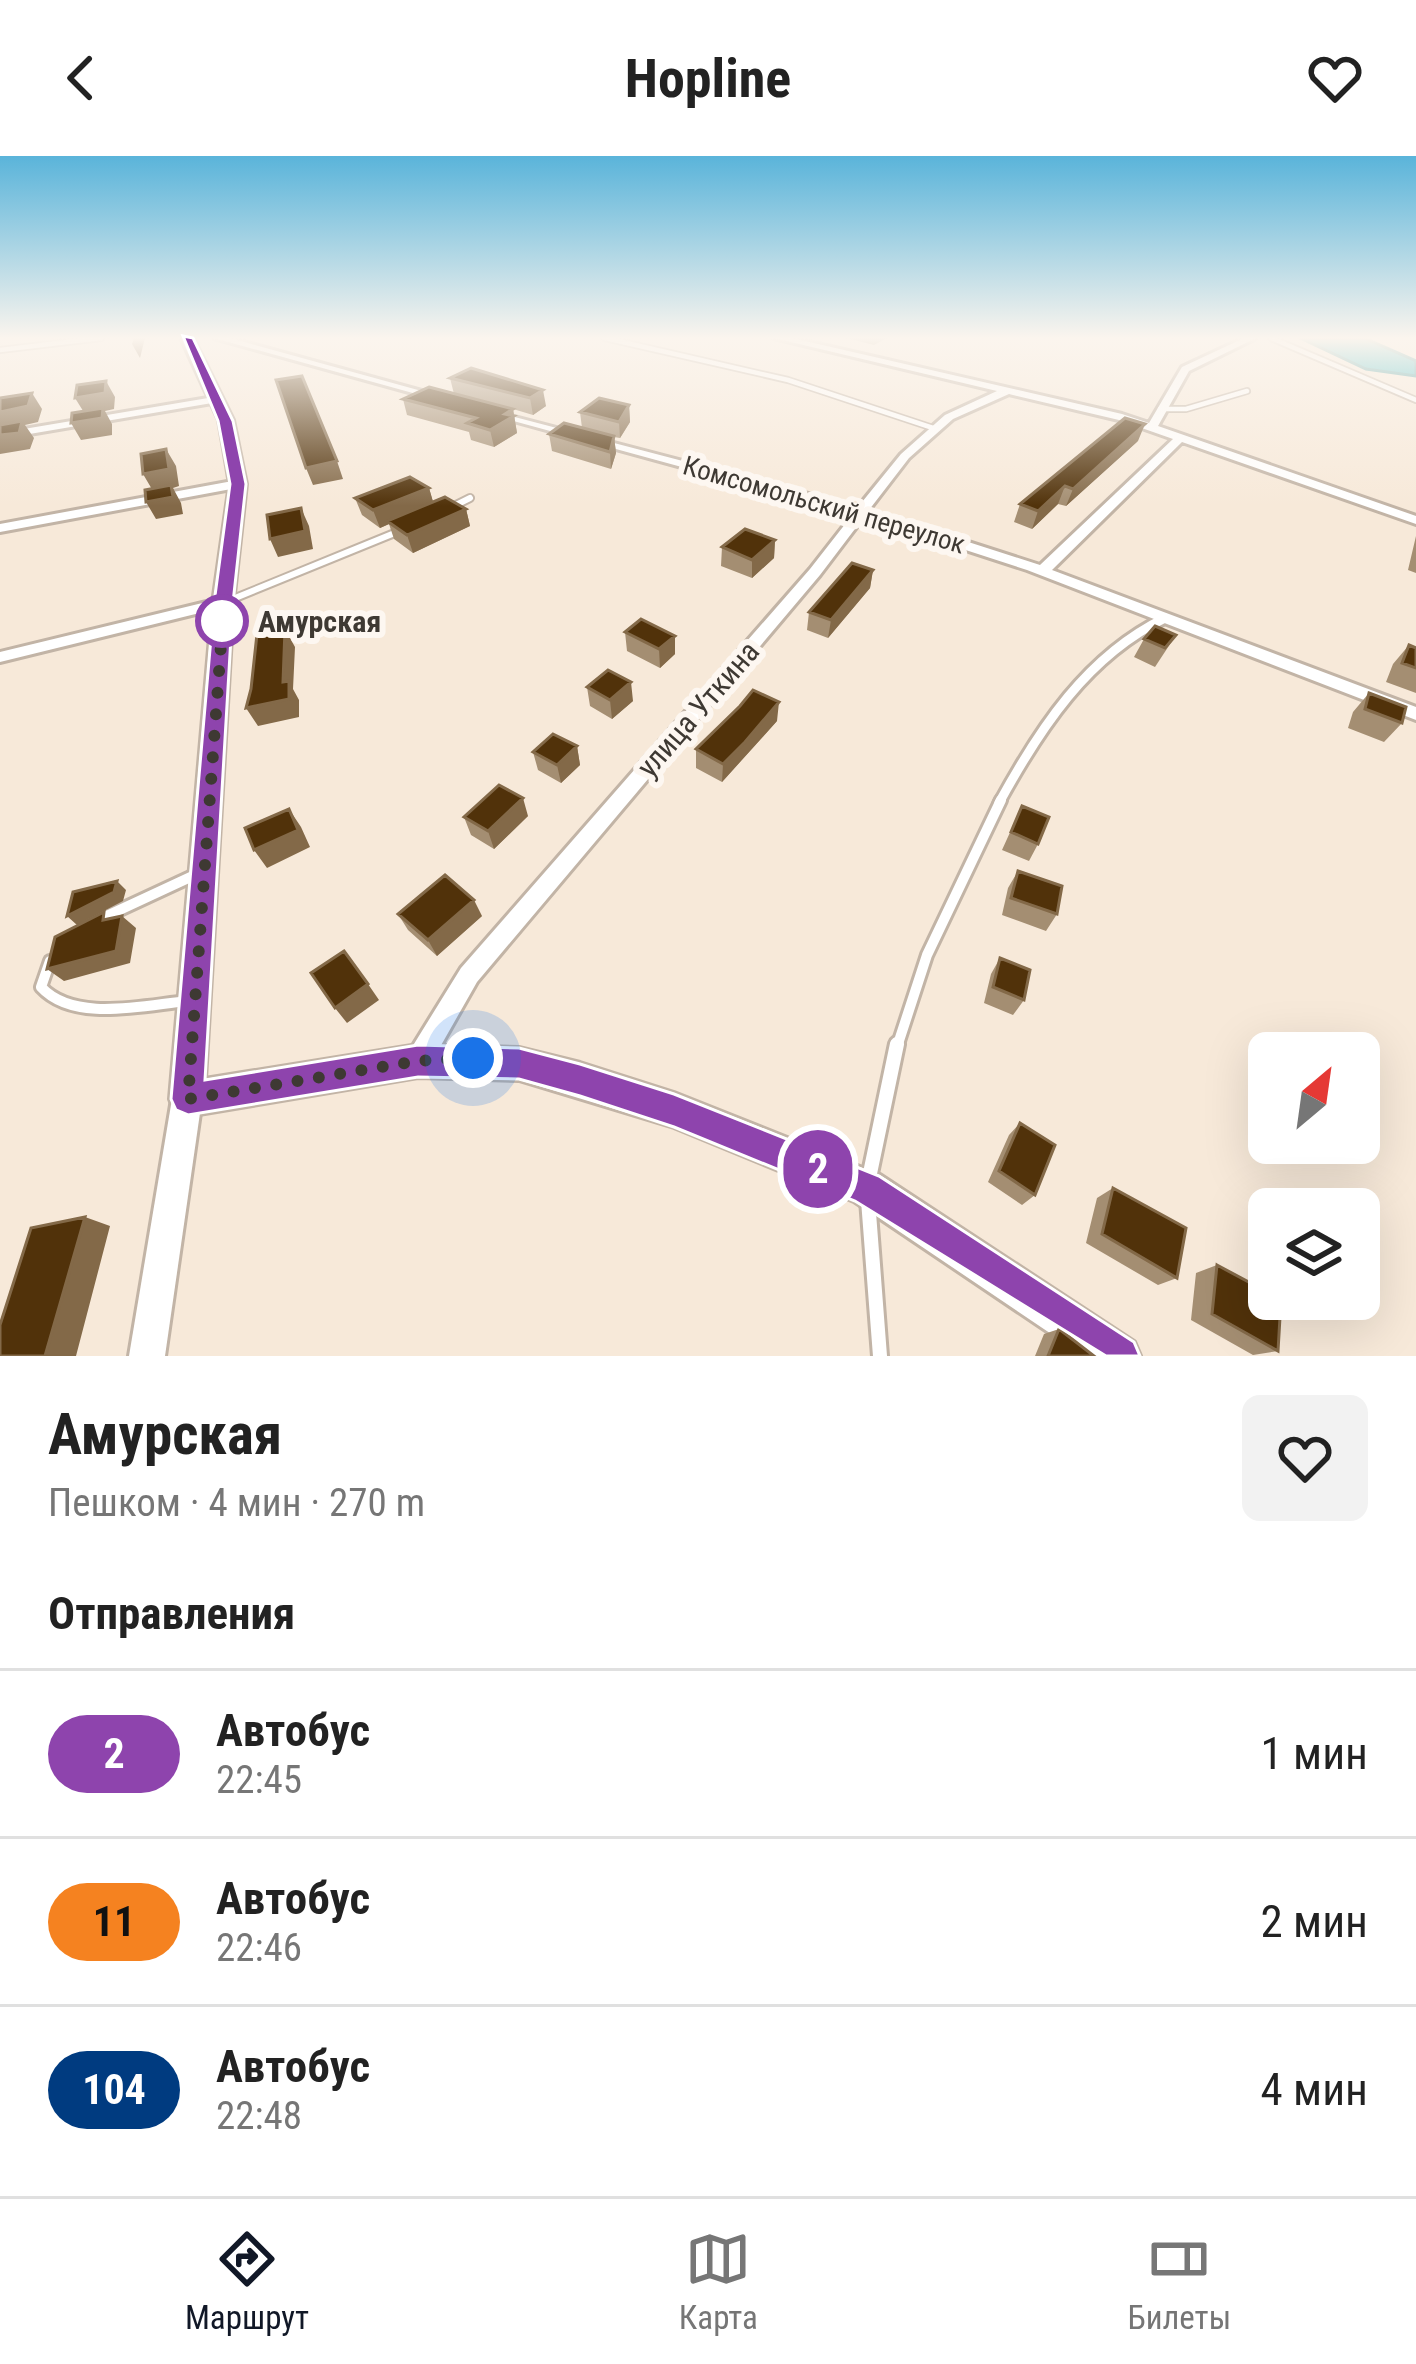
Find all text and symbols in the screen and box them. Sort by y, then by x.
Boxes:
icon: back [48,45,114,111]
icon: heart [1302,45,1368,111]
text: Hopline [625,47,791,110]
street label: Комсомольский переулок [679,449,969,561]
marker: Амурская [197,596,247,646]
place label: Амурская [258,604,381,639]
street label: улица Уткина [630,634,766,784]
your location [443,1028,503,1088]
north arrow [1248,1032,1380,1164]
map controls [1248,1032,1380,1320]
line badge: 2 [779,1130,857,1208]
text: 2 [807,1144,829,1193]
button: layers [1248,1188,1380,1320]
button: heart [1242,1395,1368,1521]
text: Амурская [48,1401,282,1468]
text: Пешком · 4 мин · 270 m [48,1480,425,1526]
text: Отправления [48,1587,295,1640]
text: Автобус [216,1704,370,1757]
text: 1 мин [1261,1727,1368,1780]
text: 2 [103,1729,125,1778]
text: 22:45 [216,1757,302,1803]
text: Автобус [216,1872,370,1925]
text: 2 мин [1261,1895,1368,1948]
text: 11 [93,1897,135,1946]
text: 22:46 [216,1925,302,1971]
text: Автобус [216,2040,370,2093]
text: 4 мин [1261,2063,1368,2116]
text: 104 [82,2065,146,2114]
text: 22:48 [216,2093,302,2139]
tab: Маршрут [185,2226,309,2337]
tab: Карта [679,2226,758,2337]
tab: Билеты [1128,2226,1231,2337]

